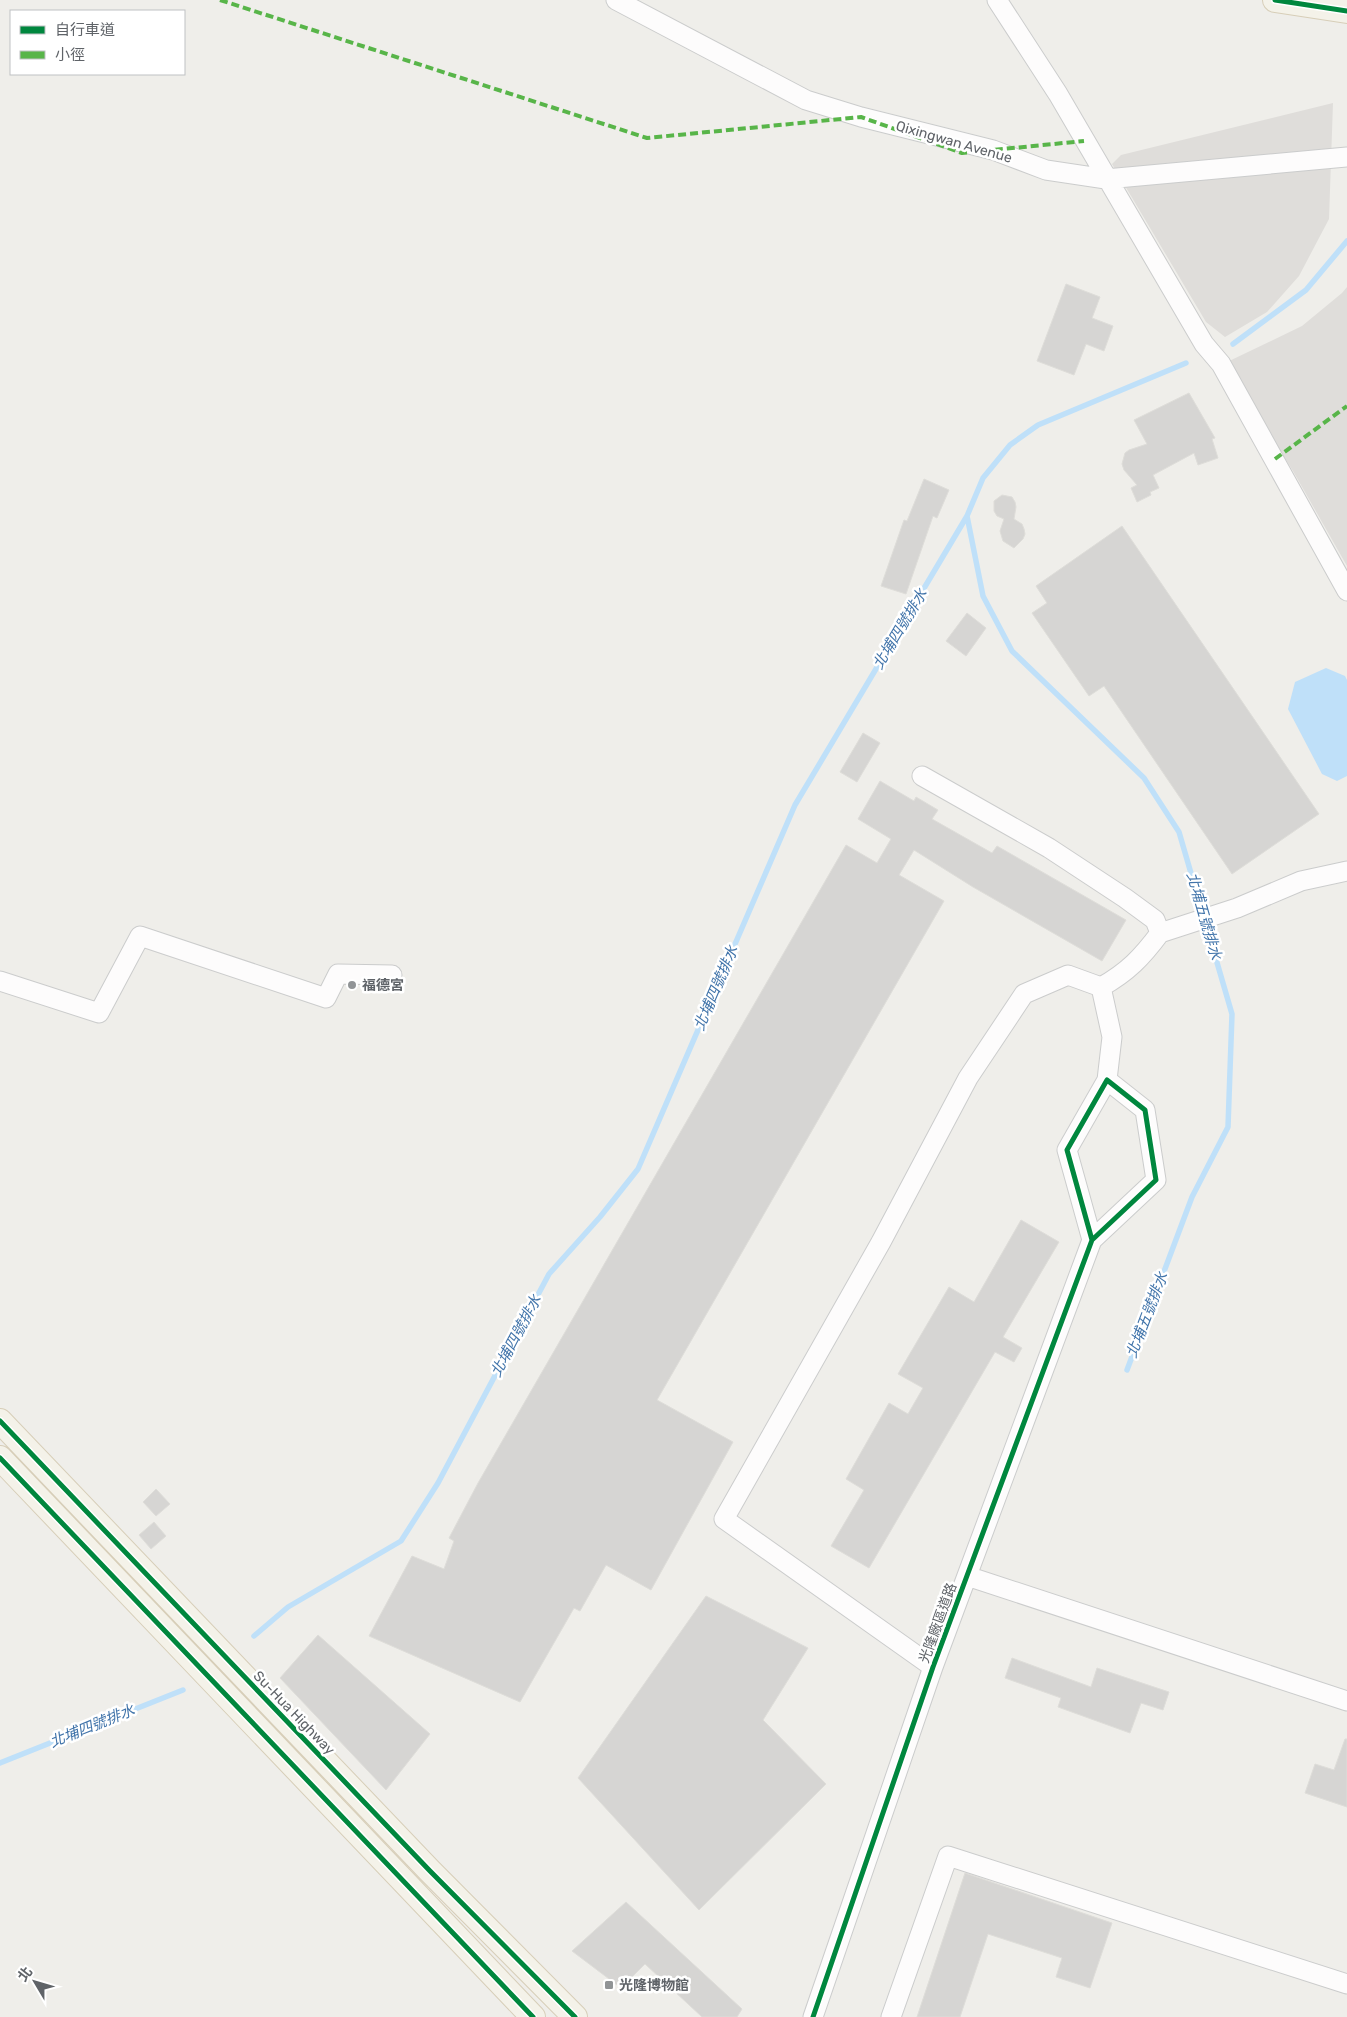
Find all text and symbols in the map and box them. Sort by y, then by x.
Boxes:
legend [10,10,185,75]
text: 自行車道 [55,21,115,39]
text: 小徑 [55,46,85,64]
street label: Qixingwan Avenue [894,117,1014,167]
water label: 北埔四號排水 [869,585,931,672]
water label: 北埔五號排水 [1183,870,1225,963]
water label: 北埔四號排水 [690,942,742,1033]
place label: 福德宮 [362,977,404,994]
marker: 福德宮 [346,979,358,991]
water label: 北埔五號排水 [1122,1269,1172,1360]
water label: 北埔四號排水 [487,1291,546,1380]
street label: 光隆廠區道路 [916,1581,960,1665]
street label: Su-Hua Highway [250,1668,338,1759]
water label: 北埔四號排水 [47,1700,138,1751]
north arrow [10,1957,60,2007]
text: 北 [14,1964,36,1985]
place label: 光隆博物館 [619,1977,689,1994]
marker: 光隆博物館 [603,1979,615,1991]

